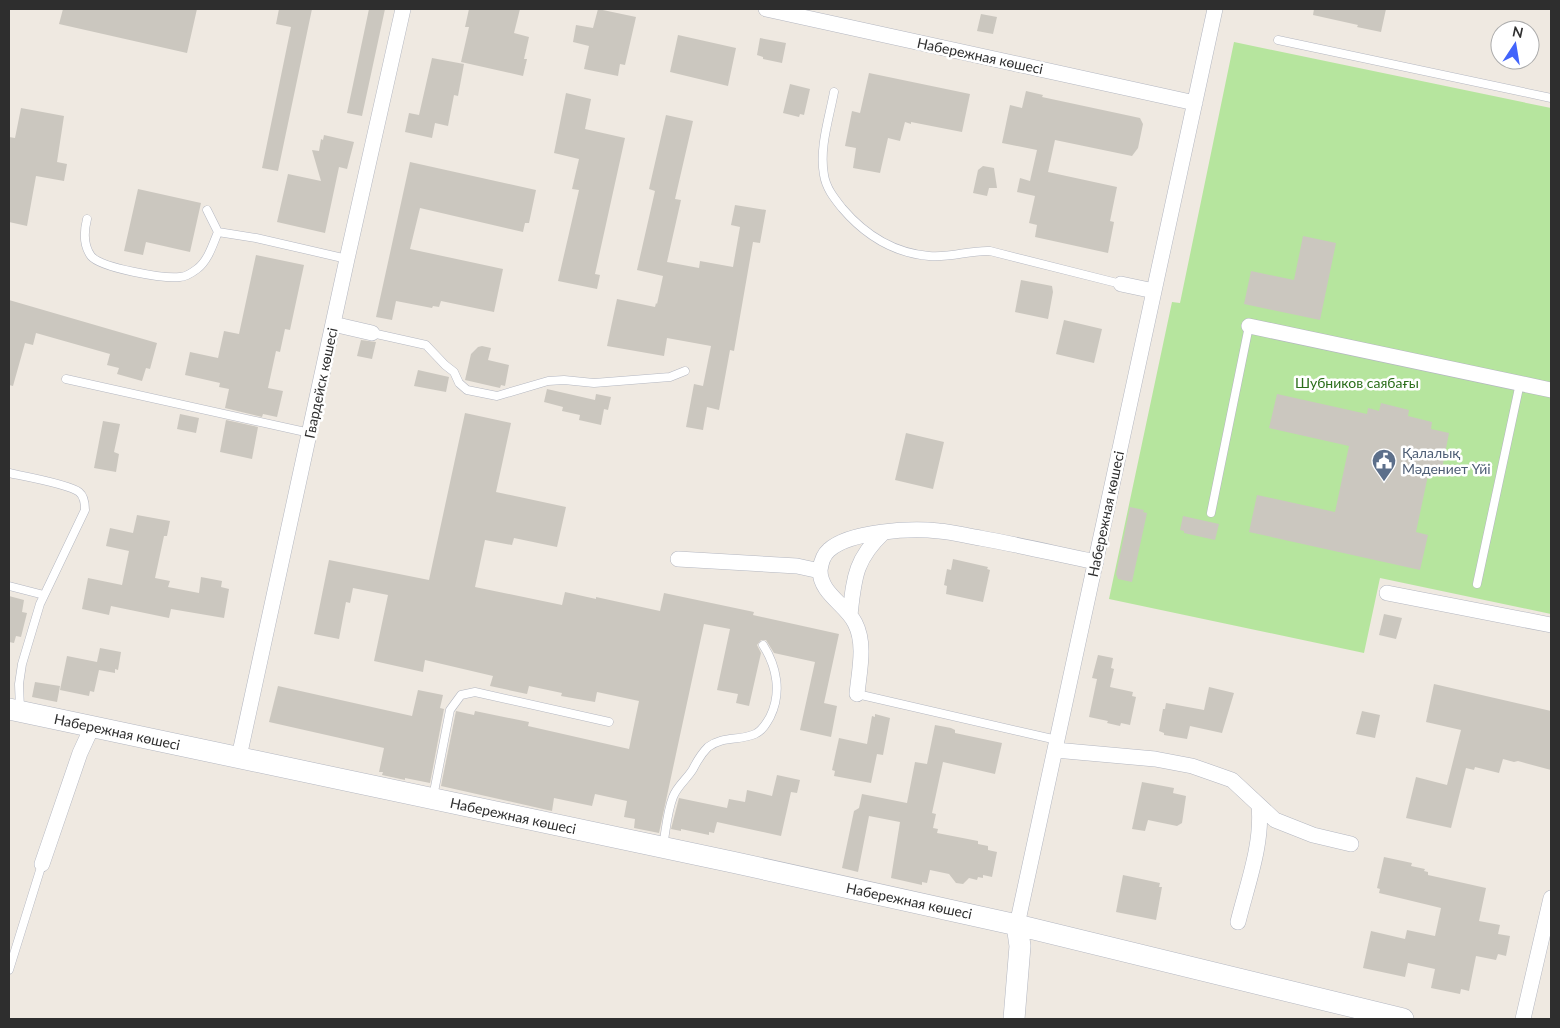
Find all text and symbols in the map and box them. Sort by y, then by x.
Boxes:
north arrow [1490,20,1540,70]
text: N [1511,22,1525,41]
street label: Набережная көшесі [916,34,1045,77]
street label: Гвардейск көшесі [300,326,341,440]
park label: Шубников саябағы [1295,374,1419,391]
place label: Қалалық Мәдениет Үйі [1402,444,1491,477]
public building icon: Қалалық Мәдениет Үйі [1371,448,1397,482]
street label: Набережная көшесі [1084,449,1127,578]
street label: Набережная көшесі [53,710,182,753]
street label: Набережная көшесі [449,794,578,837]
street label: Набережная көшесі [845,879,974,922]

